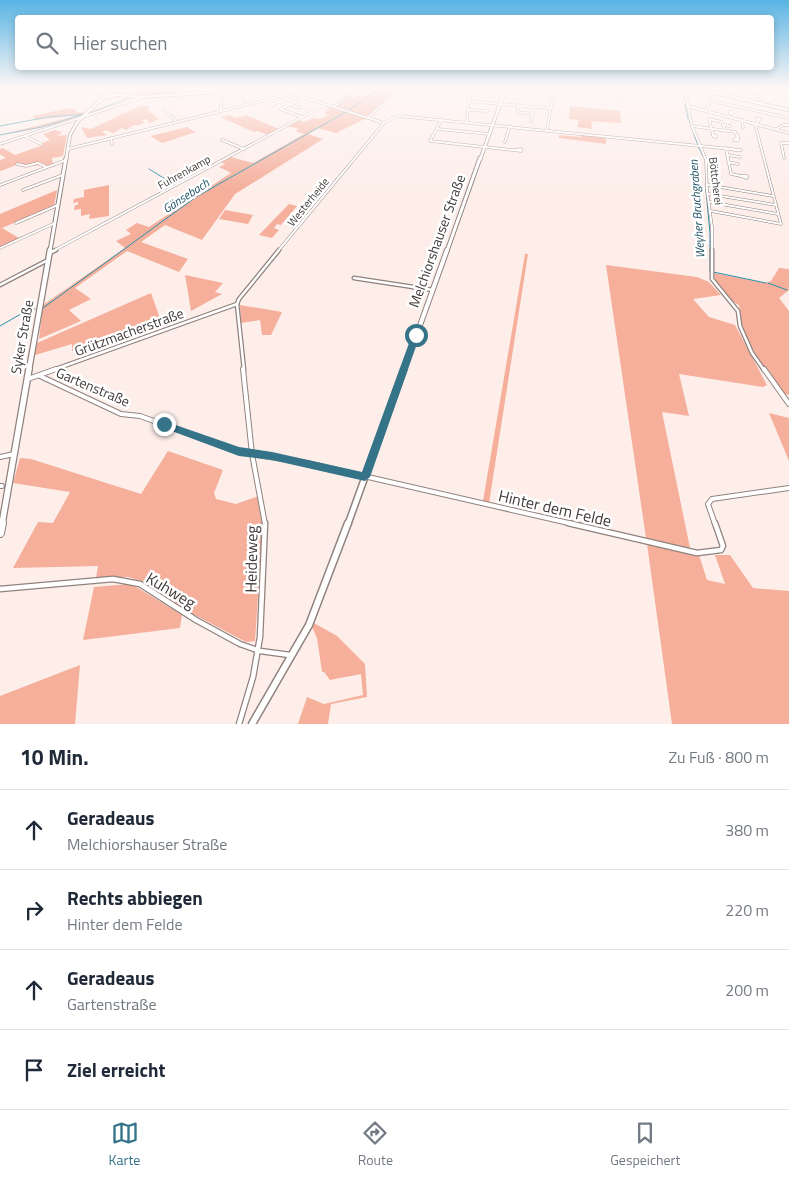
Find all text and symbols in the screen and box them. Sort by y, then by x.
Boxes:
search box [15,15,774,70]
text: Hier suchen [73,28,168,57]
icon: search [33,29,61,57]
street label: Fuhrenkamp [155,151,214,193]
street label: Böttcherei [705,156,727,206]
water label: Weyher Bruchgraben [684,158,709,259]
street label: Melchiorshauser Straße [403,171,470,310]
water label: Gänsebach [159,173,214,218]
street label: Westerheide [283,174,333,230]
street label: Syker Straße [5,298,38,376]
street label: Grützmacherstraße [71,302,186,361]
route start [405,324,428,347]
street label: Gartenstraße [53,362,133,412]
route end [153,413,176,436]
street label: Hinter dem Felde [496,483,614,533]
street label: Heideweg [238,525,264,593]
street label: Kuhweg [142,566,200,614]
text: 10 Min. [20,741,89,773]
text: Zu Fuß · 800 m [668,745,769,769]
text: Geradeaus [67,803,154,832]
icon: ahead [20,816,48,844]
text: 380 m [725,818,769,842]
text: Melchiorshauser Straße [67,832,227,856]
text: Rechts abbiegen [67,883,203,912]
icon: right [20,896,48,924]
text: 220 m [725,898,769,922]
text: Hinter dem Felde [67,912,183,936]
text: Geradeaus [67,963,154,992]
icon: ahead [20,976,48,1004]
text: 200 m [725,978,769,1002]
text: Gartenstraße [67,992,157,1016]
text: Ziel erreicht [67,1055,165,1084]
icon: arrive [20,1056,48,1084]
tab: Karte [109,1119,140,1170]
tab: Route [358,1119,393,1170]
tab: Gespeichert [610,1119,680,1170]

